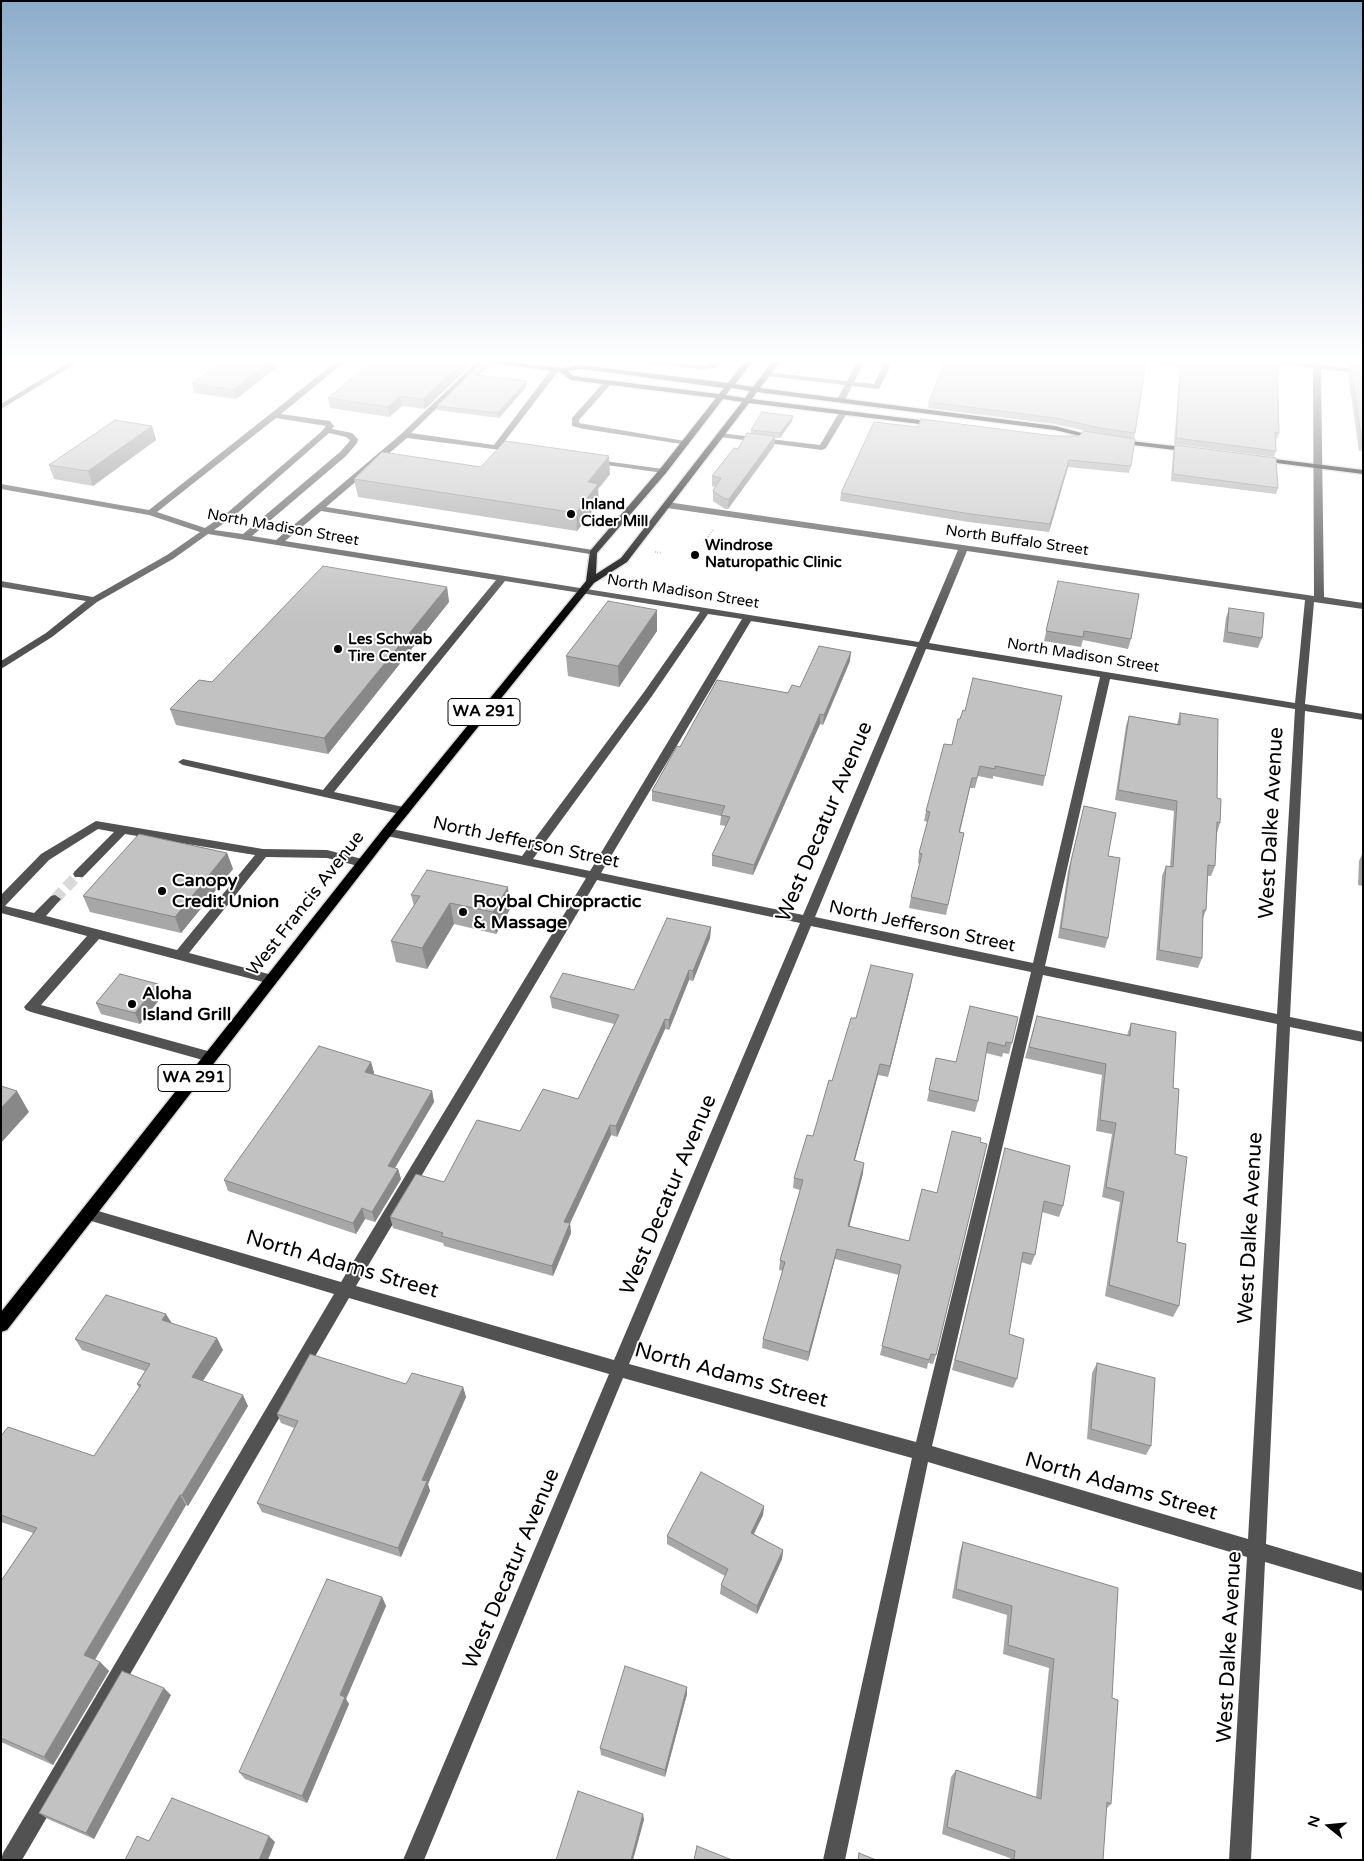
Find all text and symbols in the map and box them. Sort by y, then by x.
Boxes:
place label: Inland Cider Mill [581,496,648,531]
street label: North Madison Street [206,506,360,550]
marker: Inland Cider Mill [565,508,577,520]
street label: North Buffalo Street [944,522,1090,560]
place label: Windrose Naturopathic Clinic [705,537,842,572]
marker: Windrose Naturopathic Clinic [689,549,701,561]
street label: North Madison Street [606,571,760,613]
place label: Les Schwab Tire Center [348,631,432,666]
street label: North Madison Street [1006,635,1160,677]
marker: Les Schwab Tire Center [332,643,344,655]
road number: WA 291 [448,699,520,726]
street label: West Decatur Avenue [771,718,879,926]
street label: West Dalke Avenue [1254,726,1290,920]
street label: North Jefferson Street [431,813,621,873]
street label: West Francis Avenue [243,827,369,981]
place label: Canopy Credit Union [172,870,279,912]
marker: Canopy Credit Union [156,885,168,897]
place label: Roybal Chiropractic & Massage [473,891,641,934]
street label: North Jefferson Street [827,897,1017,957]
marker: Roybal Chiropractic & Massage [457,906,469,918]
place label: Aloha Island Grill [142,983,231,1026]
marker: Aloha Island Grill [126,998,138,1010]
road number: WA 291 [158,1064,230,1092]
street label: West Decatur Avenue [615,1091,723,1299]
street label: West Dalke Avenue [1233,1131,1269,1325]
street label: North Adams Street [243,1225,441,1305]
street label: North Adams Street [632,1338,830,1414]
street label: North Adams Street [1022,1447,1220,1527]
street label: West Decatur Avenue [458,1465,566,1673]
street label: West Dalke Avenue [1212,1550,1248,1744]
north arrow [1304,1801,1354,1851]
text: N [1304,1814,1324,1829]

